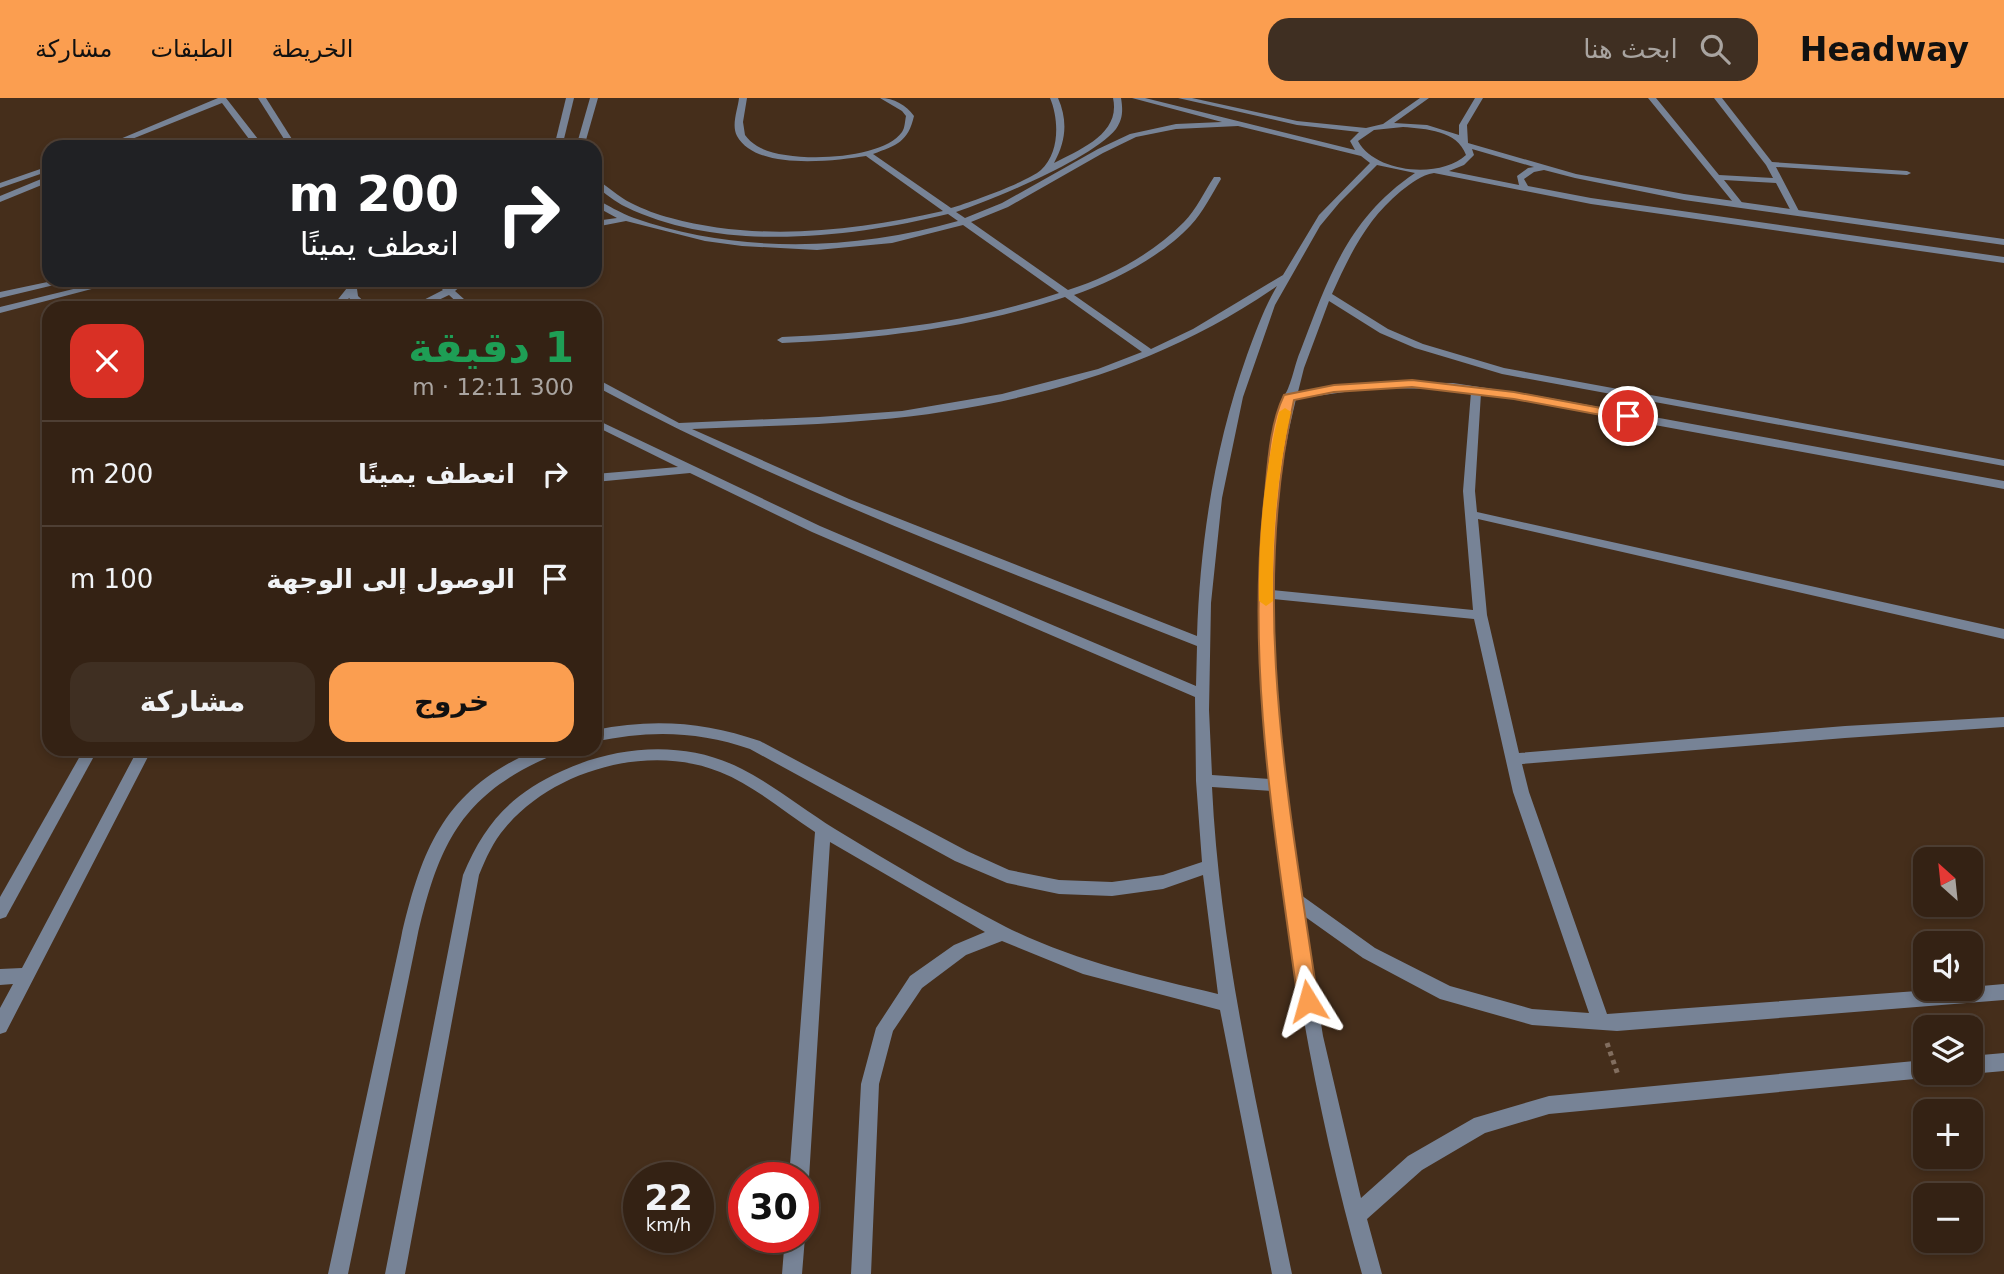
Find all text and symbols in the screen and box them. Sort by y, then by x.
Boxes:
search box [1268,18,1758,81]
icon: search [1696,30,1734,68]
text: Headway [1800,30,1969,69]
text: ابحث هنا [1583,34,1678,64]
text: مشاركة [35,35,112,63]
text: الطبقات [150,35,233,63]
text: الخريطة [271,35,353,63]
text: 200 m [289,166,459,223]
icon: right [483,168,574,259]
text: انعطف يمينًا [300,225,459,263]
text: 1 دقيقة [408,323,574,372]
button: close [70,324,144,398]
text: 300 m · 12:11 [412,374,574,400]
pin [1598,386,1658,446]
icon: arrive [1609,397,1647,435]
icon: right [536,455,574,493]
text: 200 m [70,459,153,489]
text: انعطف يمينًا [358,459,515,489]
icon: arrive [536,560,574,598]
text: 100 m [70,564,153,594]
text: الوصول إلى الوجهة [266,564,515,594]
button: مشاركة [70,662,315,742]
button: خروج [329,662,574,742]
north arrow [1913,847,1983,917]
map controls [1913,847,1983,1253]
button: sound [1913,931,1983,1001]
position arrow [1271,964,1345,1038]
button: layers [1913,1015,1983,1085]
button: + [1913,1099,1983,1169]
speed limit sign: 30 [728,1162,819,1253]
text: 22 [644,1178,693,1218]
button: − [1913,1183,1983,1253]
text: km/h [646,1214,691,1235]

